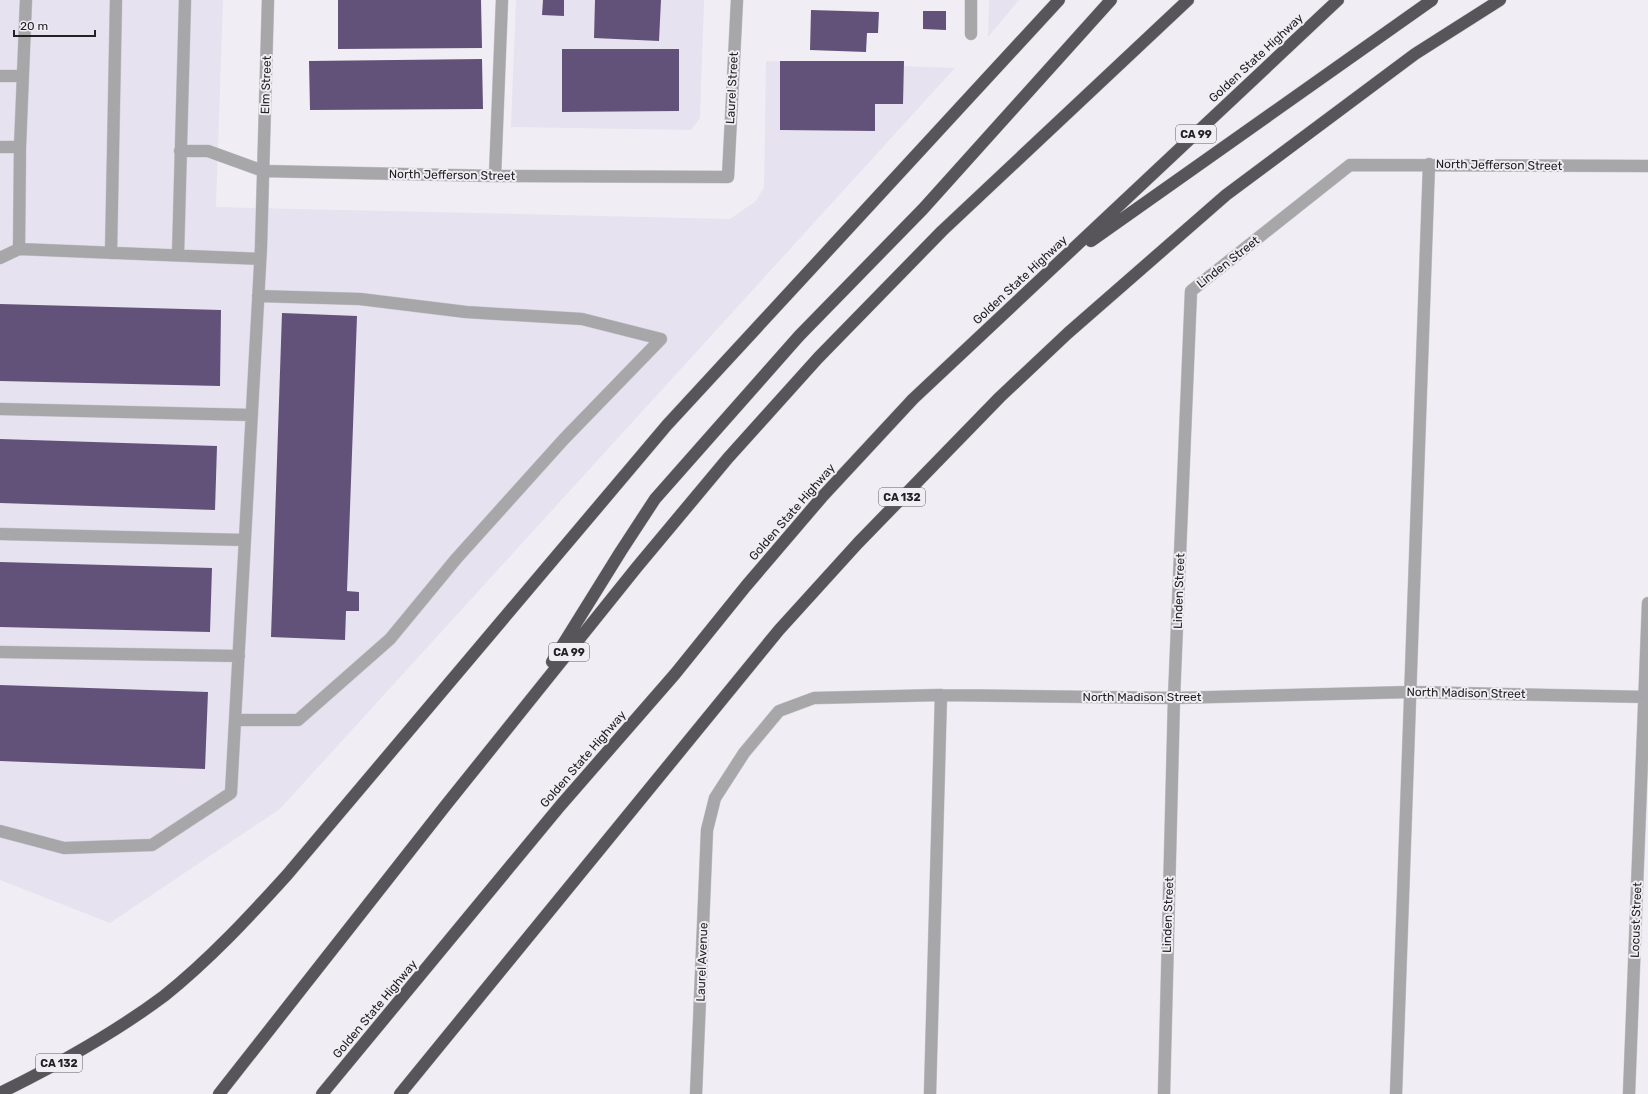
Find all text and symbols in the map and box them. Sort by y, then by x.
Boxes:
street label: Golden State Highway [1206,11,1306,105]
scale bar [14,12,95,38]
text: 20 m [20,19,48,33]
street label: Laurel Street [723,51,741,124]
street label: Elm Street [258,55,274,114]
road number: CA 99 [1176,125,1216,143]
street label: North Jefferson Street [1436,157,1563,173]
street label: North Jefferson Street [389,167,516,183]
street label: Golden State Highway [970,233,1070,327]
street label: Linden Street [1194,233,1262,291]
street label: Golden State Highway [746,461,838,563]
road number: CA 132 [879,488,925,506]
street label: Linden Street [1171,553,1187,629]
road number: CA 99 [549,643,589,661]
street label: North Madison Street [1406,685,1526,701]
street label: North Madison Street [1083,690,1202,704]
street label: Golden State Highway [537,708,629,810]
street label: Linden Street [1160,877,1176,953]
street label: Locust Street [1628,882,1644,958]
street label: Laurel Avenue [694,922,710,1002]
street label: Golden State Highway [330,957,420,1061]
road number: CA 132 [36,1054,82,1072]

